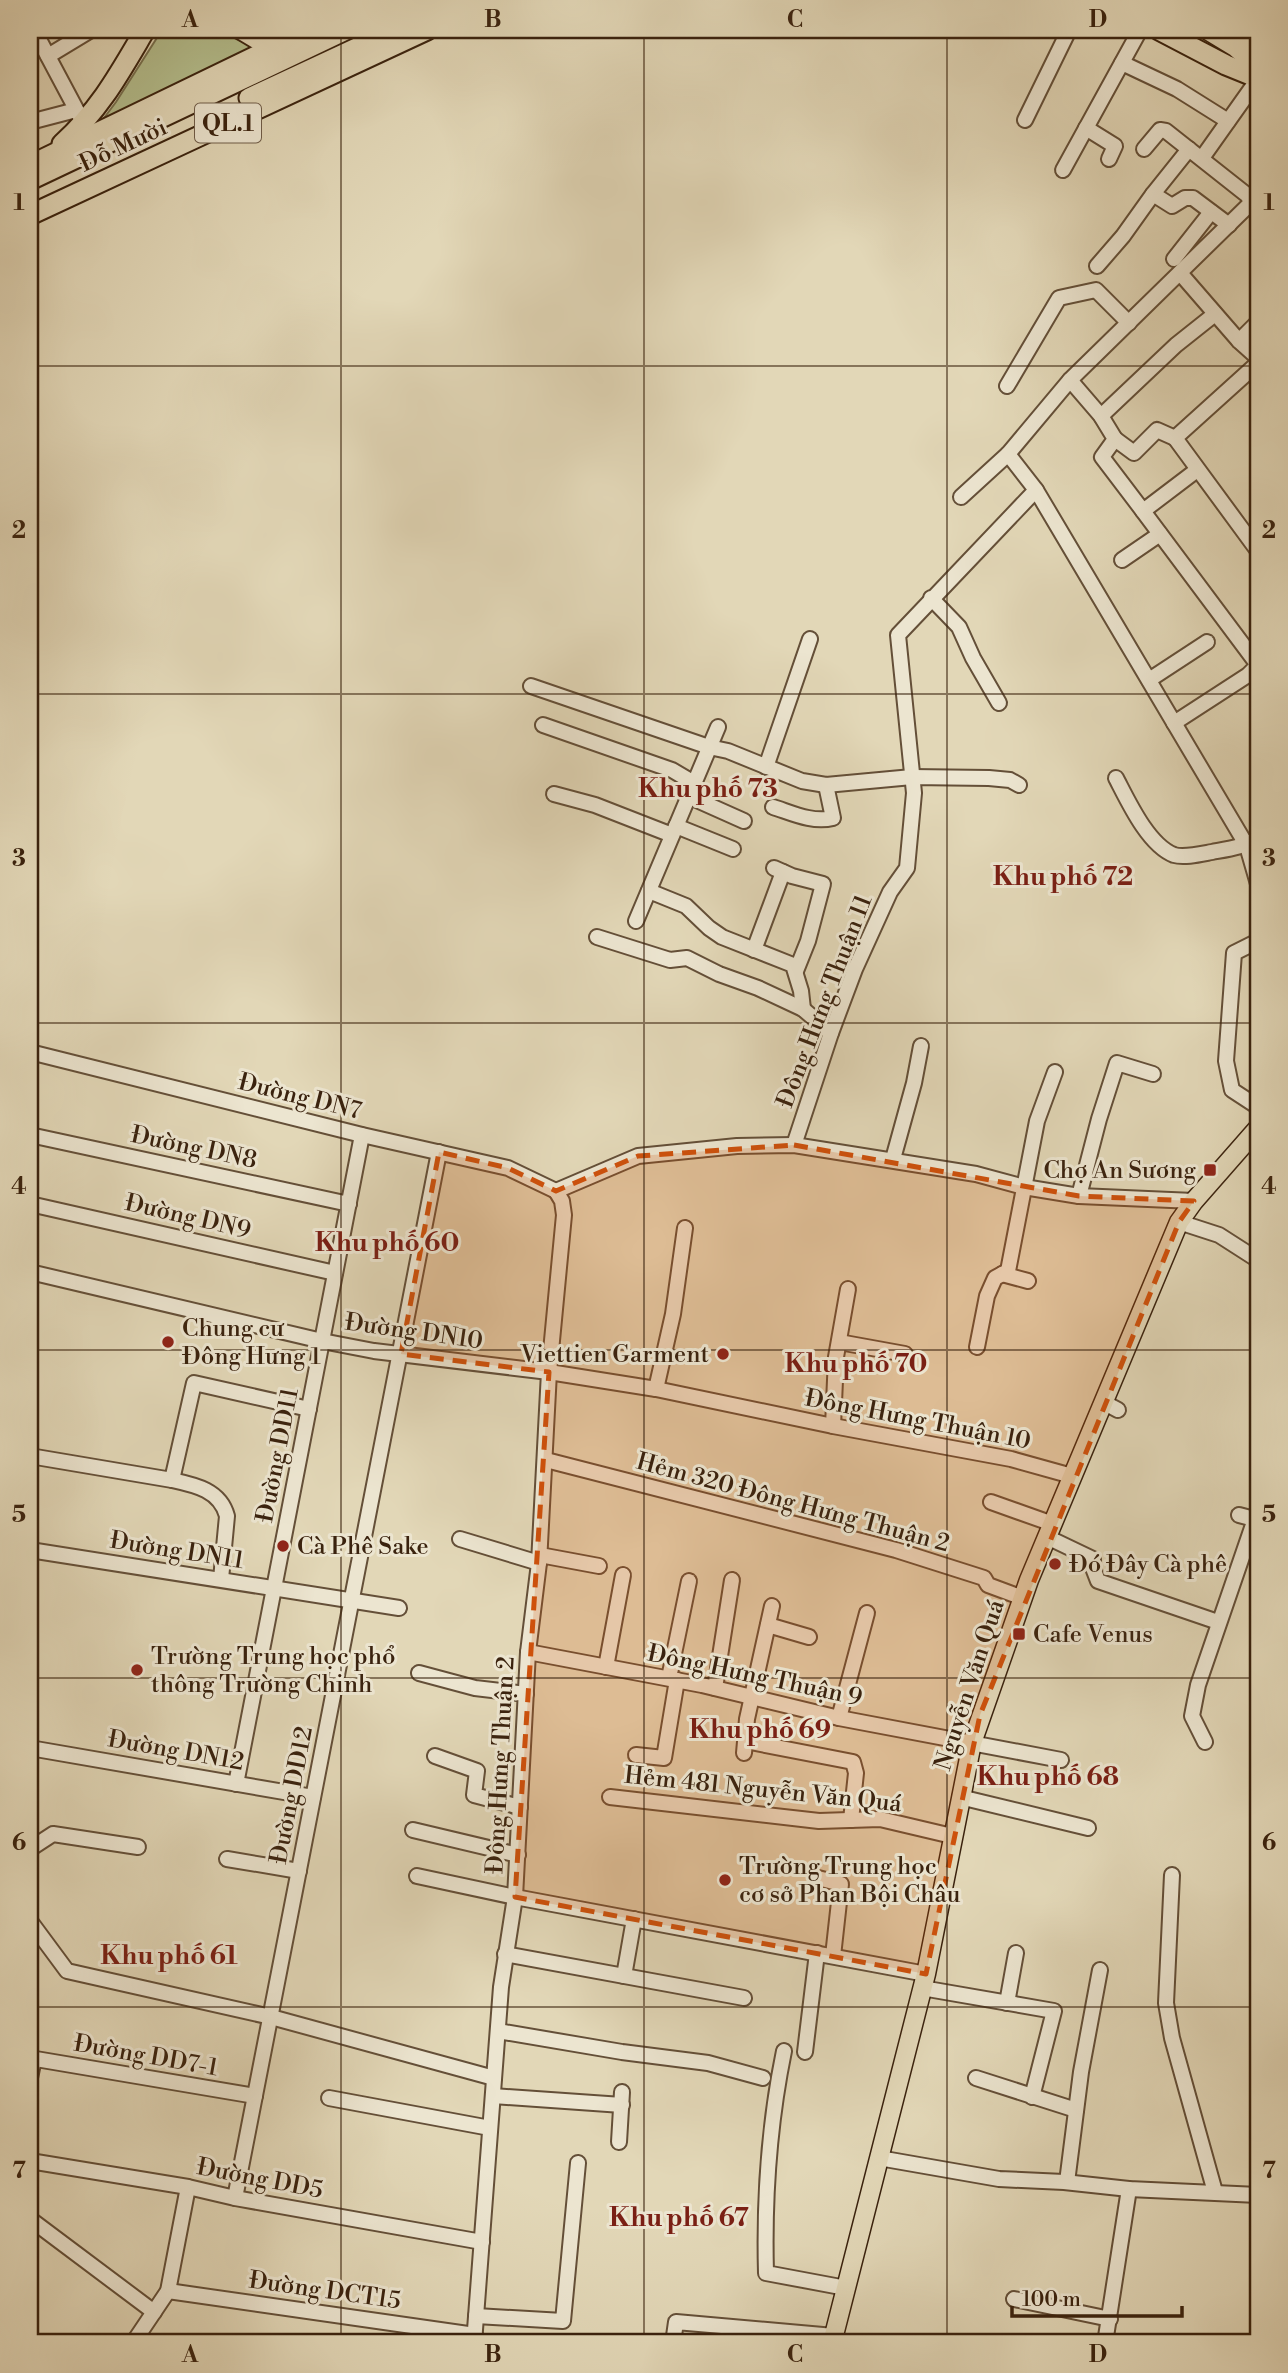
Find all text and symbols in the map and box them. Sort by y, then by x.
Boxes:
text: A [181,6,199,34]
text: B [484,6,502,34]
text: C [787,6,803,34]
text: D [1089,6,1107,34]
road number: QL.1 [195,104,261,142]
street label: Đỗ Mười [75,113,172,179]
text: 1 [13,189,25,217]
text: 1 [1263,189,1275,217]
text: 2 [12,517,26,545]
text: 2 [1262,517,1276,545]
district label: Khu phố 73 [638,773,778,805]
text: 3 [12,845,26,873]
text: 3 [1262,845,1276,873]
district label: Khu phố 72 [993,861,1133,893]
street label: Đông Hưng Thuận 11 [770,890,880,1112]
street label: Đường DN7 [235,1067,364,1127]
street label: Đường DN8 [128,1120,260,1176]
place label: Chợ An Sương [1043,1156,1197,1186]
marker: Chợ An Sương [1202,1162,1218,1178]
text: 4 [11,1173,27,1201]
text: 4 [1261,1173,1277,1201]
street label: Đường DN9 [122,1188,254,1246]
district label: Khu phố 60 [315,1227,459,1259]
street label: Đường DN10 [343,1307,485,1357]
place label: Chung cư Đông Hưng 1 [182,1314,321,1372]
marker: Chung cư Đông Hưng 1 [160,1334,176,1350]
place label: Viettien Garment [519,1340,709,1370]
marker: Viettien Garment [715,1346,731,1362]
district label: Khu phố 70 [785,1348,927,1380]
street label: Đông Hưng Thuận 10 [802,1383,1033,1457]
street label: Đường DD11 [250,1385,306,1525]
street label: Hẻm 320 Đông Hưng Thuận 2 [633,1447,953,1559]
text: 5 [12,1501,26,1529]
text: 5 [1262,1501,1276,1529]
street label: Đường DN11 [108,1526,246,1576]
place label: Cà Phê Sake [297,1532,429,1562]
marker: Cà Phê Sake [275,1538,291,1554]
place label: Đó Đây Cà phê [1069,1550,1227,1580]
marker: Đó Đây Cà phê [1047,1556,1063,1572]
street label: Nguyễn Văn Quá [928,1595,1012,1774]
place label: Cafe Venus [1033,1620,1153,1650]
marker: Cafe Venus [1011,1626,1027,1642]
street label: Đông Hưng Thuận 9 [645,1639,865,1713]
place label: Trường Trung học phổ thông Trường Chinh [151,1642,396,1700]
street label: Đông Hưng Thuận 2 [480,1655,522,1875]
marker: Trường Trung học phổ thông Trường Chinh [129,1662,145,1678]
district label: Khu phố 69 [689,1714,831,1746]
street label: Đường DN12 [105,1724,246,1778]
street label: Đường DD12 [264,1724,320,1866]
street label: Hẻm 481 Nguyễn Văn Quá [623,1761,904,1820]
district label: Khu phố 68 [977,1761,1119,1793]
text: 6 [12,1829,26,1857]
text: 6 [1262,1829,1276,1857]
place label: Trường Trung học cơ sở Phan Bội Châu [739,1852,961,1910]
marker: Trường Trung học cơ sở Phan Bội Châu [717,1872,733,1888]
district label: Khu phố 61 [100,1940,238,1972]
street label: Đường DD7-1 [71,2029,221,2084]
street label: Đường DD5 [194,2152,326,2206]
text: 7 [12,2157,26,2185]
text: 7 [1262,2157,1276,2185]
district label: Khu phố 67 [609,2202,749,2234]
street label: Đường DCT15 [247,2265,403,2316]
scale bar [1012,2275,1181,2319]
text: 100 m [1022,2287,1081,2313]
text: A [181,2341,199,2369]
text: B [484,2341,502,2369]
text: C [787,2341,803,2369]
text: D [1089,2341,1107,2369]

